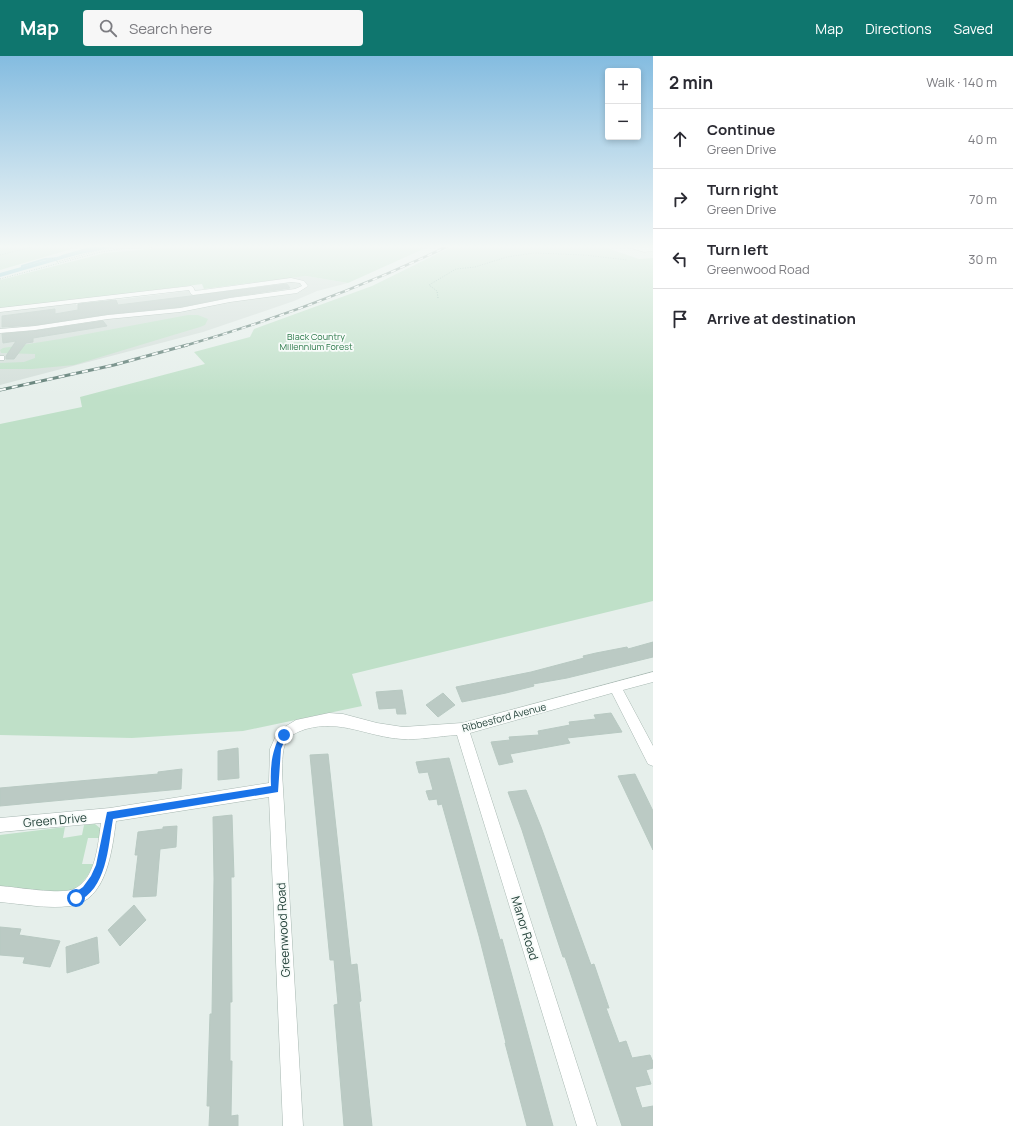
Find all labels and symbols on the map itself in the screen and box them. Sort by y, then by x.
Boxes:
park label: Black Country Millennium Forest [279,330,353,353]
street label: Ribbesford Avenue [460,699,548,735]
route end [275,726,293,744]
street label: Green Drive [22,809,88,831]
street label: Greenwood Road [272,882,294,978]
route start [67,889,85,907]
street label: Manor Road [507,894,543,962]

